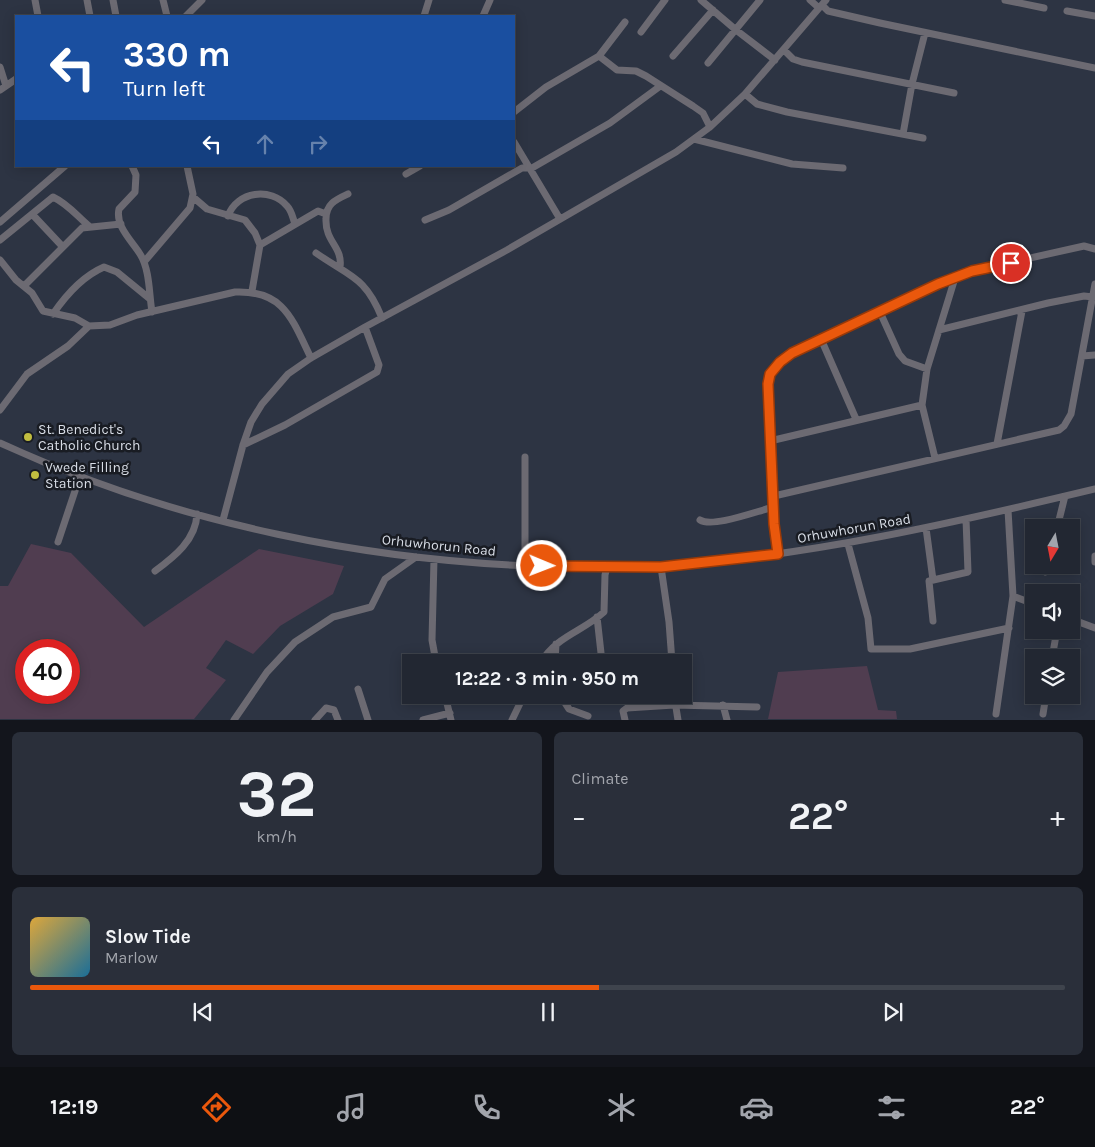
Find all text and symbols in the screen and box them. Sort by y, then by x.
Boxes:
text: 330 m [123,34,231,75]
icon: left [40,35,105,100]
text: Turn left [123,76,206,102]
icon: left [198,130,226,158]
icon: ahead [251,130,279,158]
icon: right [304,130,332,158]
pin [990,242,1032,284]
icon: arrive [997,249,1025,277]
place label: St. Benedict's Catholic Church [38,421,141,454]
marker: St. Benedict's Catholic Church [22,431,34,443]
place label: Vwede Filling Station [45,459,129,492]
marker: Vwede Filling Station [29,469,41,481]
street label: Orhuwhorun Road [796,510,912,547]
north arrow [1025,519,1080,574]
map controls [1025,519,1080,704]
street label: Orhuwhorun Road [381,531,497,560]
position arrow [515,539,567,591]
button: sound [1025,584,1080,639]
speed limit sign: 40 [15,639,80,704]
button: layers [1025,649,1080,704]
text: 12:22 · 3 min · 950 m [455,668,639,690]
text: 32 [237,756,317,832]
text: Climate [572,769,629,788]
text: 22° [788,794,849,839]
text: − [572,800,586,833]
text: + [1050,800,1065,833]
text: km/h [256,827,297,846]
text: Slow Tide [105,926,191,948]
text: Marlow [105,948,158,967]
icon: previous [189,998,217,1026]
icon: pause [534,998,562,1026]
icon: next [879,998,907,1026]
icon: directions [199,1090,234,1125]
icon: music [334,1090,369,1125]
icon: phone [469,1090,504,1125]
icon: climate [604,1090,639,1125]
icon: car [739,1090,774,1125]
icon: filters [874,1090,909,1125]
text: 12:19 [50,1094,98,1120]
text: 22° [1010,1094,1045,1120]

